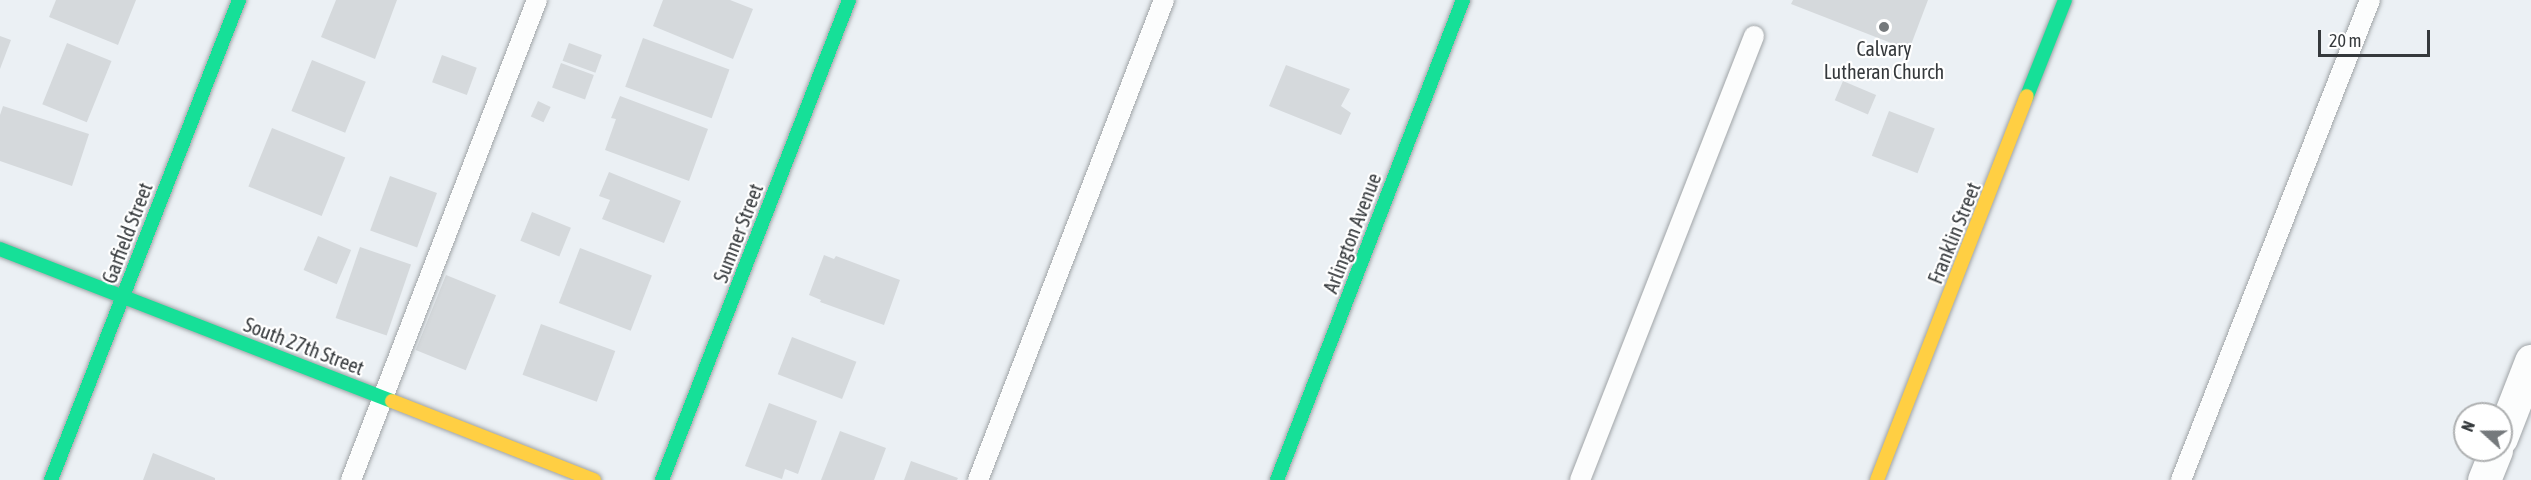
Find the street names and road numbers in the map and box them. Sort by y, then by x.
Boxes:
street label: Arlington Avenue [1318,170,1386,296]
street label: Garfield Street [97,179,157,287]
street label: Franklin Street [1923,179,1985,287]
street label: Sumner Street [708,180,768,286]
street label: South 27th Street [241,312,367,380]

